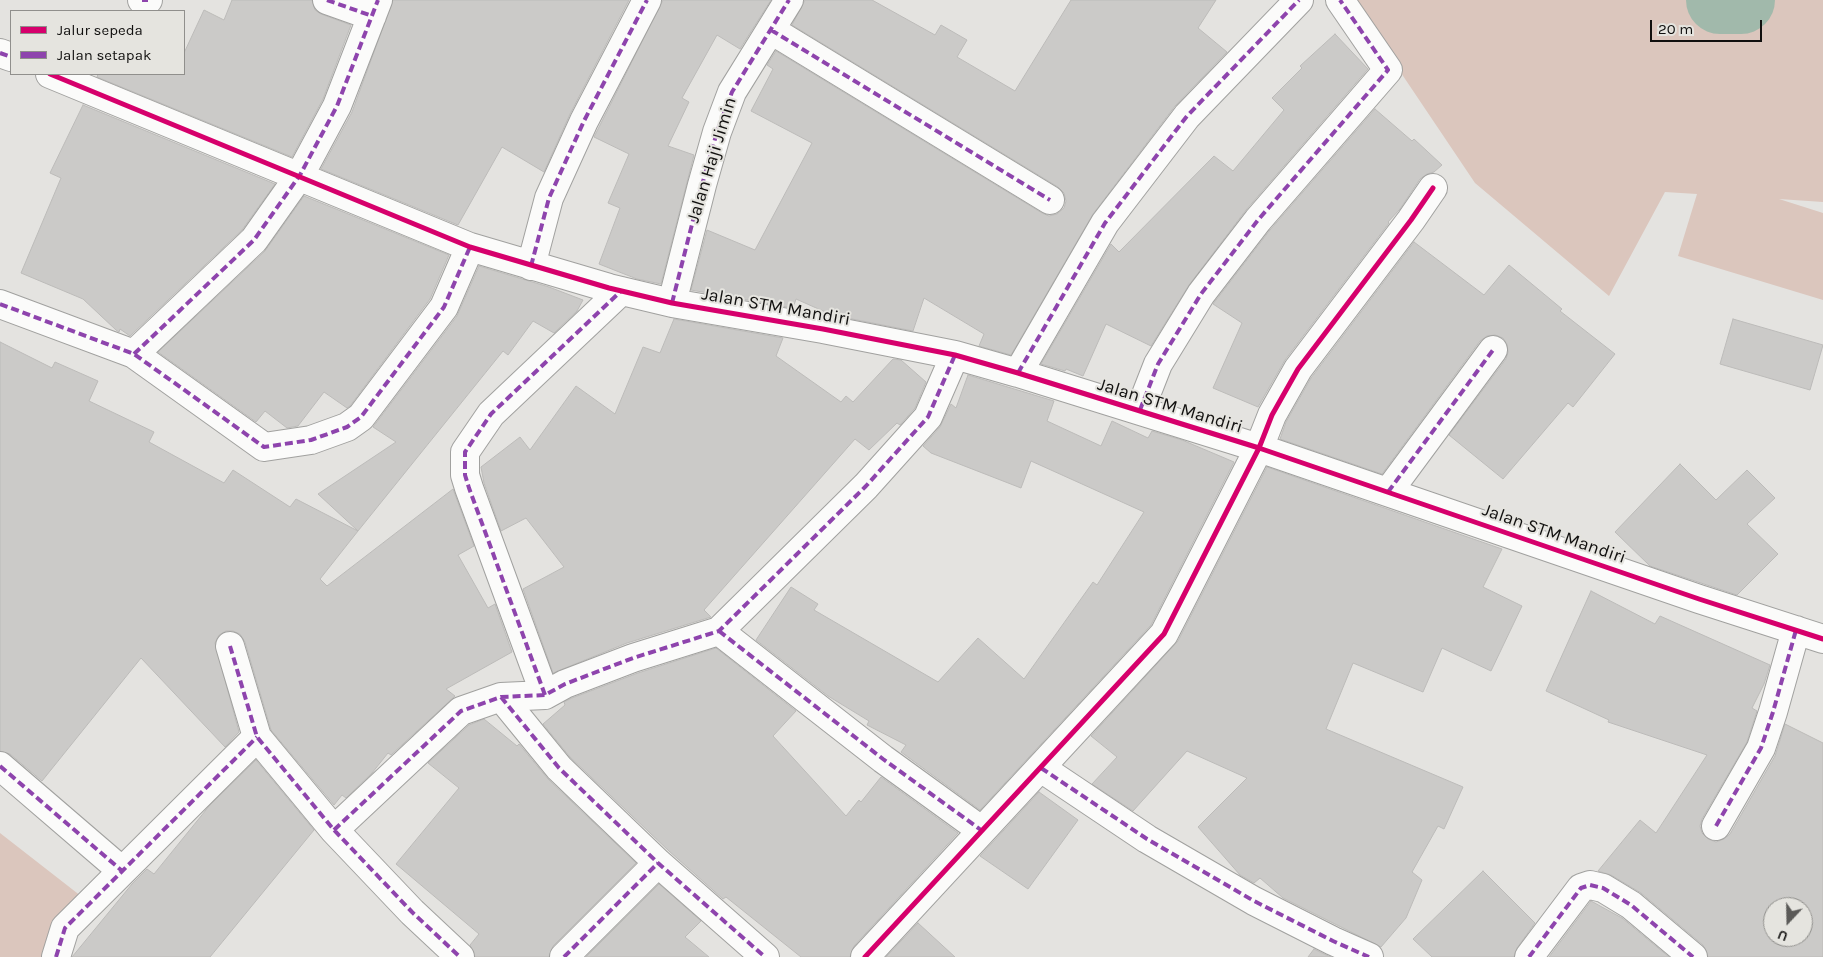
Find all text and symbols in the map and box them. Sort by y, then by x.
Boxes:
legend [10,10,185,75]
scale bar [1653,10,1766,42]
text: 20 m [1658,20,1693,38]
text: Jalur sepeda [57,21,143,39]
text: Jalan setapak [57,46,151,64]
street label: Jalan Haji Jimin [683,95,741,225]
street label: Jalan STM Mandiri [700,283,852,331]
street label: Jalan STM Mandiri [1095,374,1245,438]
street label: Jalan STM Mandiri [1479,499,1629,569]
north arrow [1763,897,1813,947]
text: U [1775,926,1790,945]

